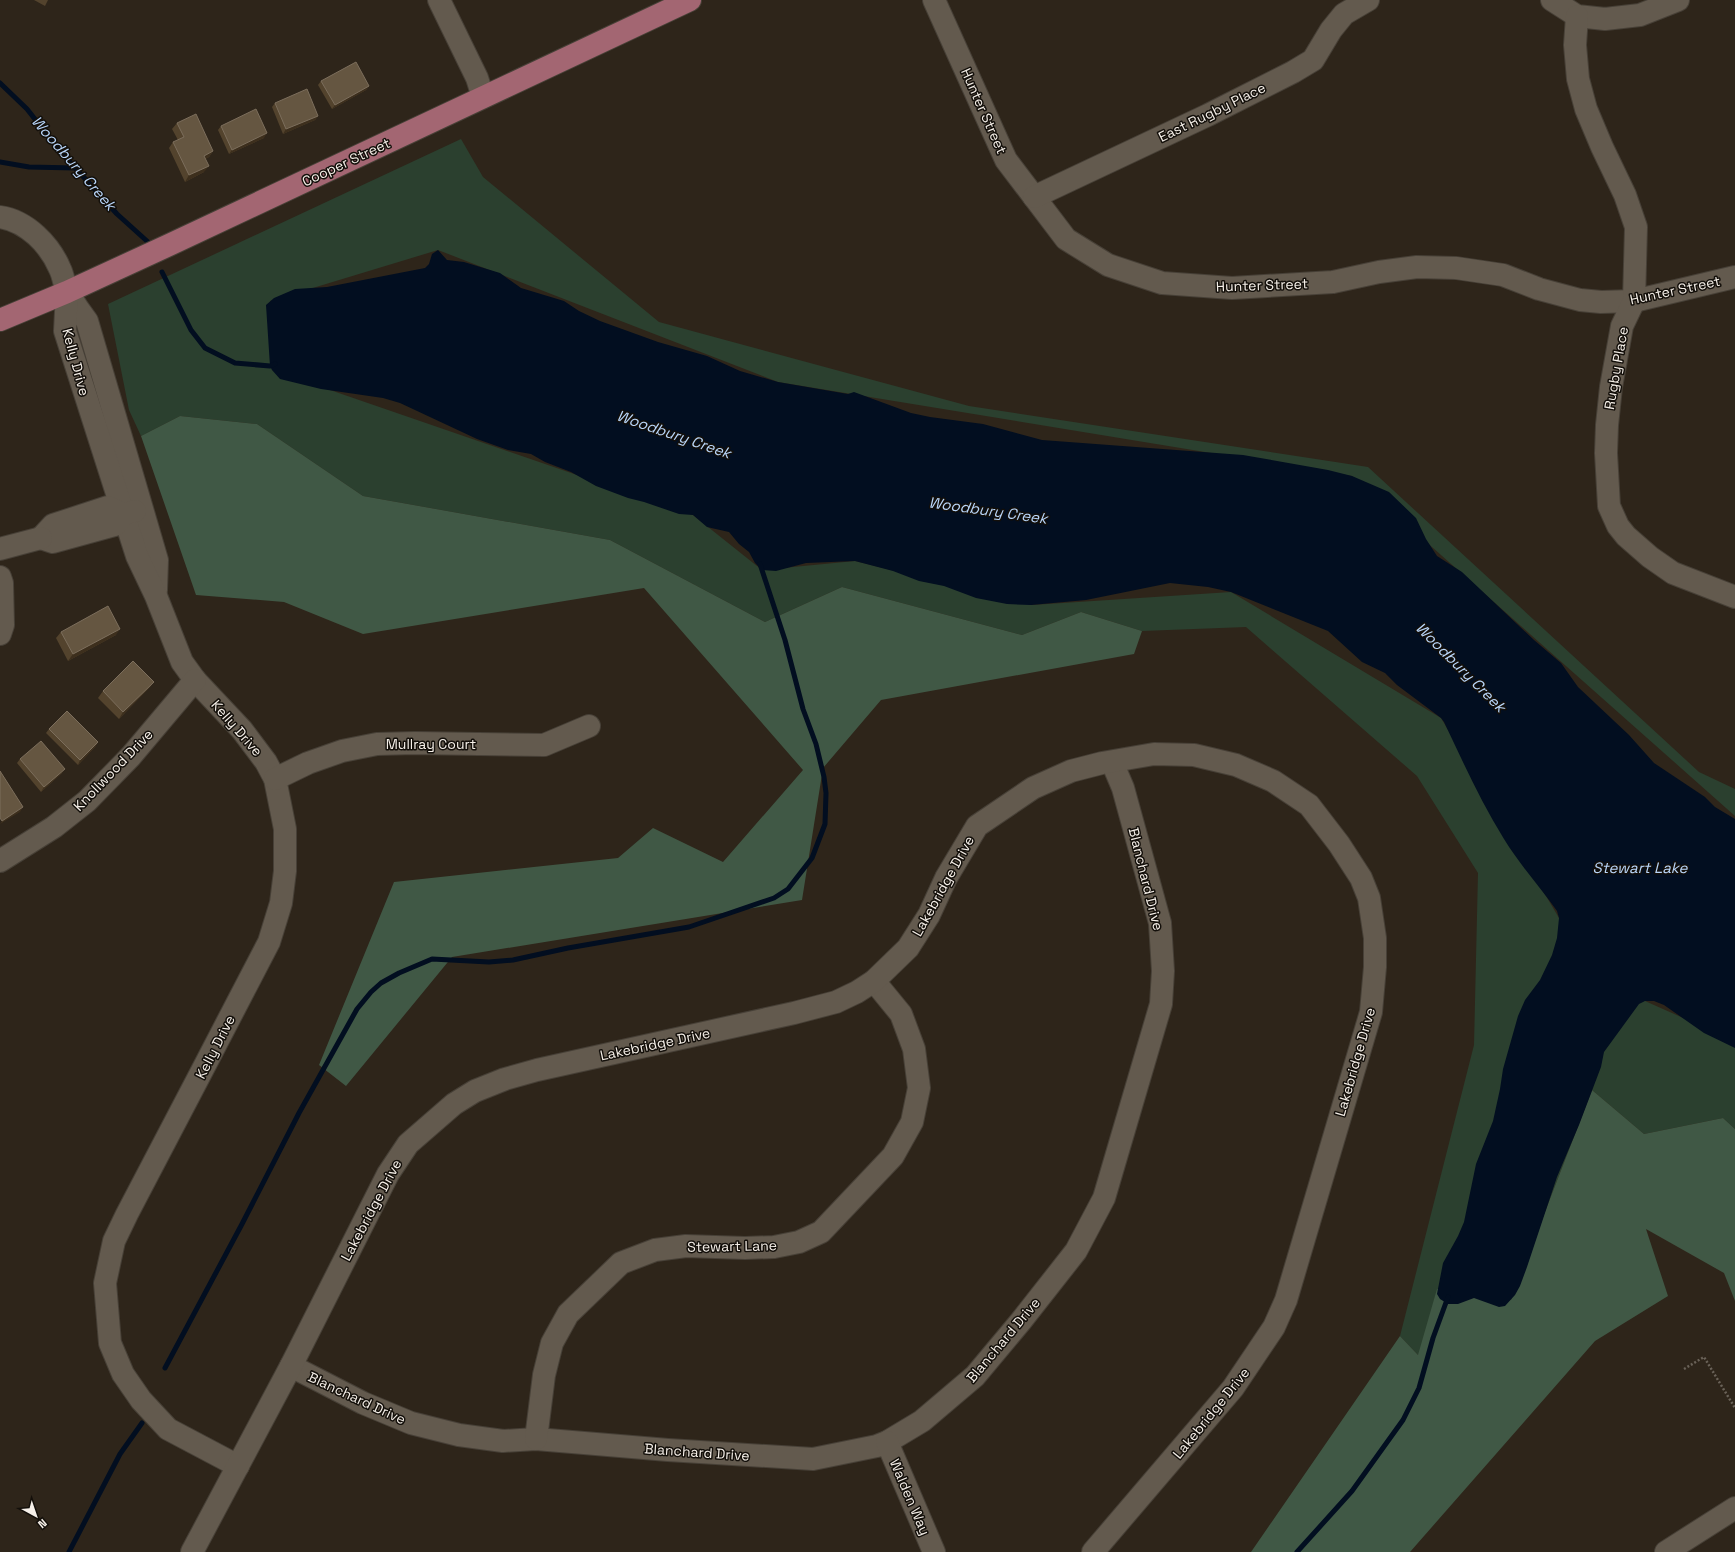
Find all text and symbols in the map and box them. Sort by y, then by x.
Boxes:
street label: Hunter Street [957,65,1011,157]
street label: East Rugby Place [1155,78,1269,146]
water label: Woodbury Creek [28,112,122,216]
street label: Cooper Street [299,134,393,190]
street label: Hunter Street [1628,272,1722,308]
street label: Hunter Street [1216,274,1308,296]
street label: Rugby Place [1600,325,1632,411]
street label: Kelly Drive [58,326,94,398]
water label: Woodbury Creek [614,406,735,463]
water label: Woodbury Creek [928,492,1050,528]
water label: Woodbury Creek [1412,618,1511,717]
street label: Kelly Drive [208,696,266,760]
street label: Knollwood Drive [69,725,157,815]
street label: Mullray Court [386,735,476,753]
street label: Blanchard Drive [1125,826,1167,932]
street label: Lakebridge Drive [908,833,978,939]
water label: Stewart Lake [1593,858,1689,877]
street label: Lakebridge Drive [1331,1006,1379,1118]
street label: Kelly Drive [191,1012,239,1082]
street label: Lakebridge Drive [598,1024,712,1064]
street label: Lakebridge Drive [337,1156,405,1264]
street label: Stewart Lane [687,1236,777,1256]
street label: Blanchard Drive [962,1294,1044,1386]
street label: Lakebridge Drive [1169,1364,1253,1462]
street label: Blanchard Drive [305,1368,409,1428]
street label: Blanchard Drive [644,1439,750,1465]
street label: Walden Way [886,1456,934,1538]
north arrow [16,1496,56,1536]
text: N [35,1516,50,1531]

